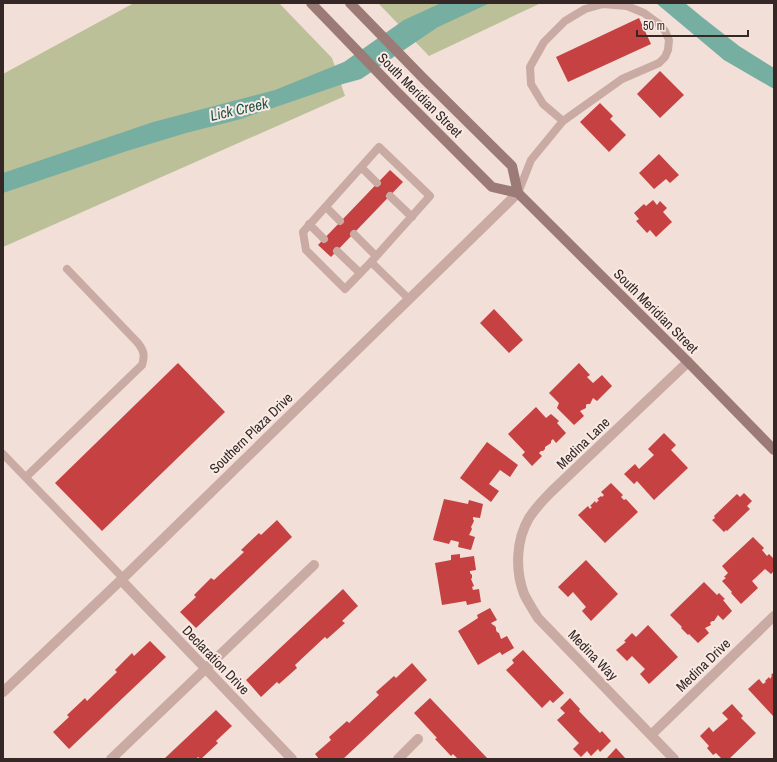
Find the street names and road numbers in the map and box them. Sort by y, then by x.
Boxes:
street label: South Meridian Street [374,49,466,141]
street label: South Meridian Street [610,265,702,357]
street label: Southern Plaza Drive [205,389,297,477]
street label: Medina Lane [553,413,613,473]
street label: Declaration Drive [178,622,254,698]
street label: Medina Way [564,626,622,684]
street label: Medina Drive [672,635,734,695]

